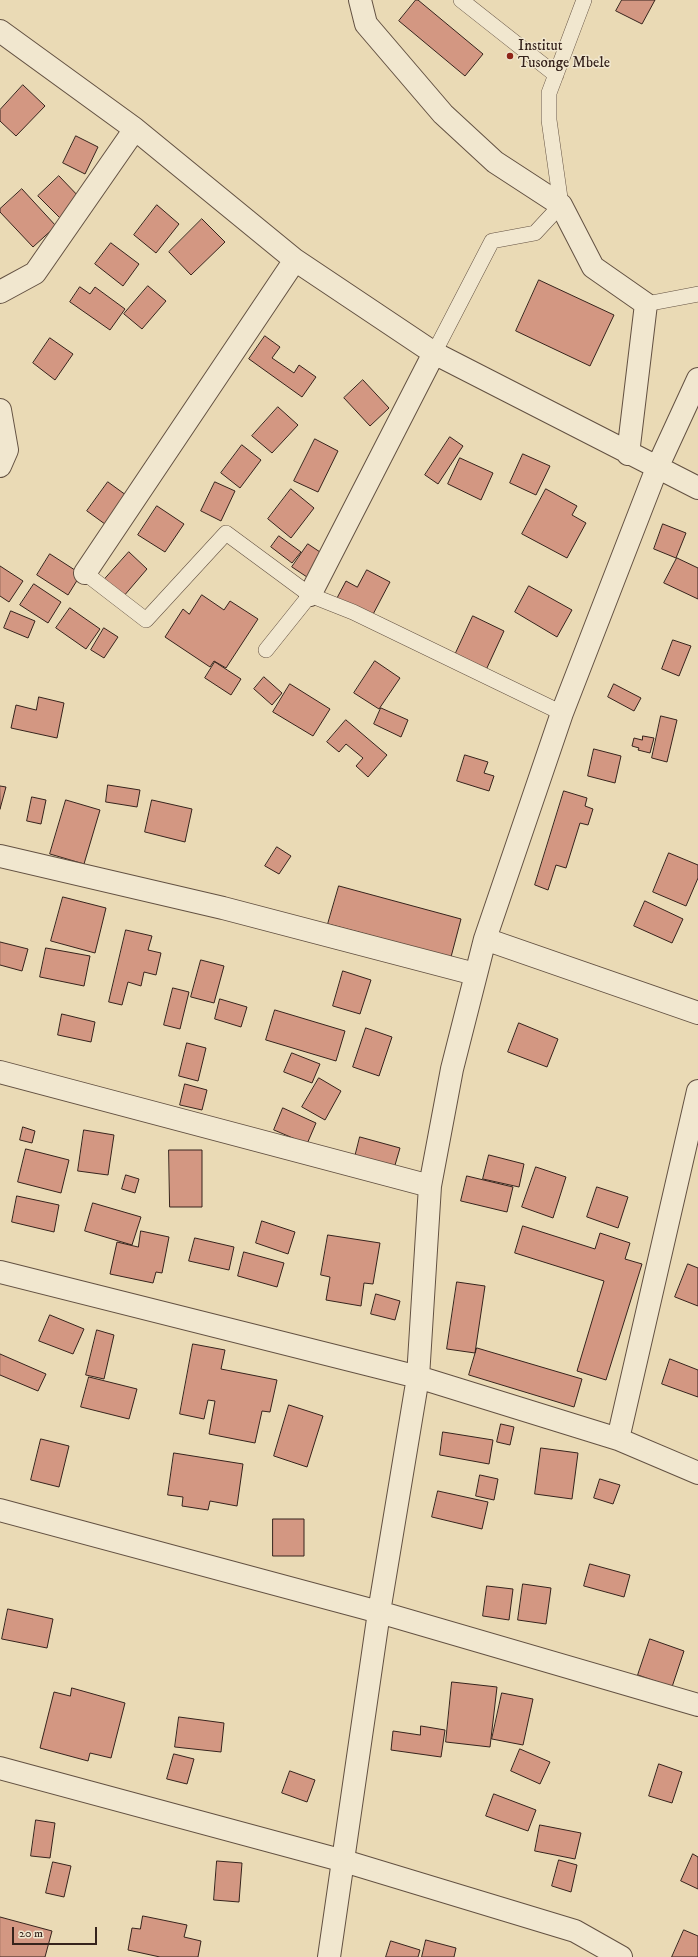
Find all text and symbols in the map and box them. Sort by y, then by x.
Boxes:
place label: Institut Tusonge Mbele [518,38,610,73]
marker: Institut Tusonge Mbele [505,51,515,61]
scale bar [14,1919,99,1945]
text: 20 m [19,1926,43,1941]

